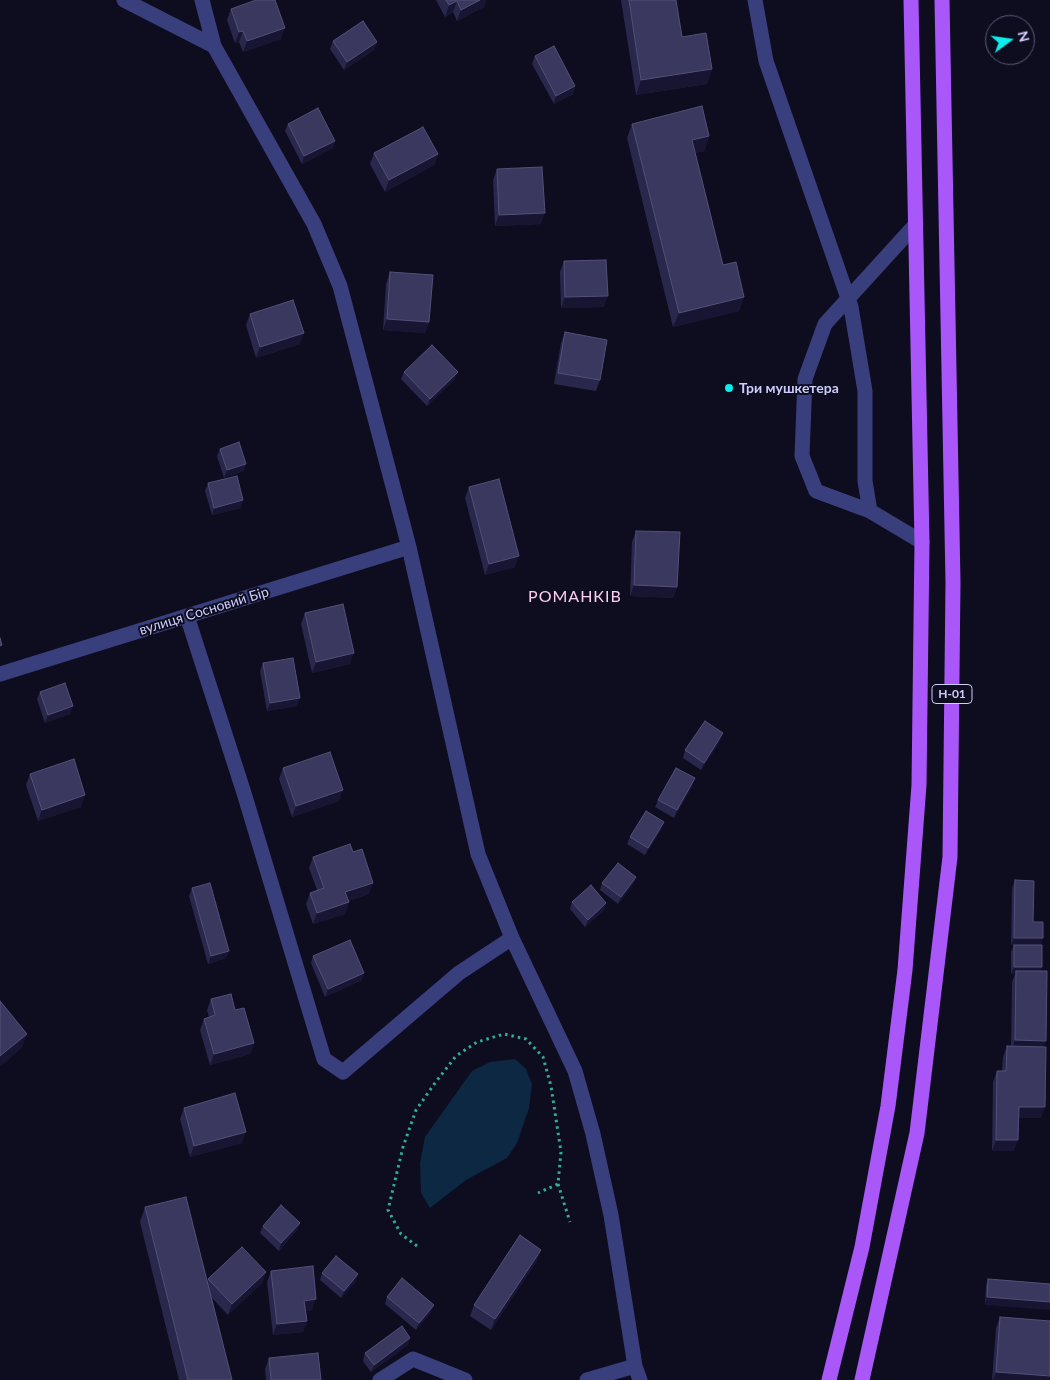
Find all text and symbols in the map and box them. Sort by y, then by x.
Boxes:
north arrow [985,15,1035,65]
text: N [1015,29,1034,44]
place label: Три мушкетера [739,380,839,396]
marker: Три мушкетера [723,382,735,394]
street label: вулиця Сосновий Бір [137,583,271,639]
district label: РОМАНКІВ [527,587,623,607]
road number: Н-01 [932,684,972,704]

